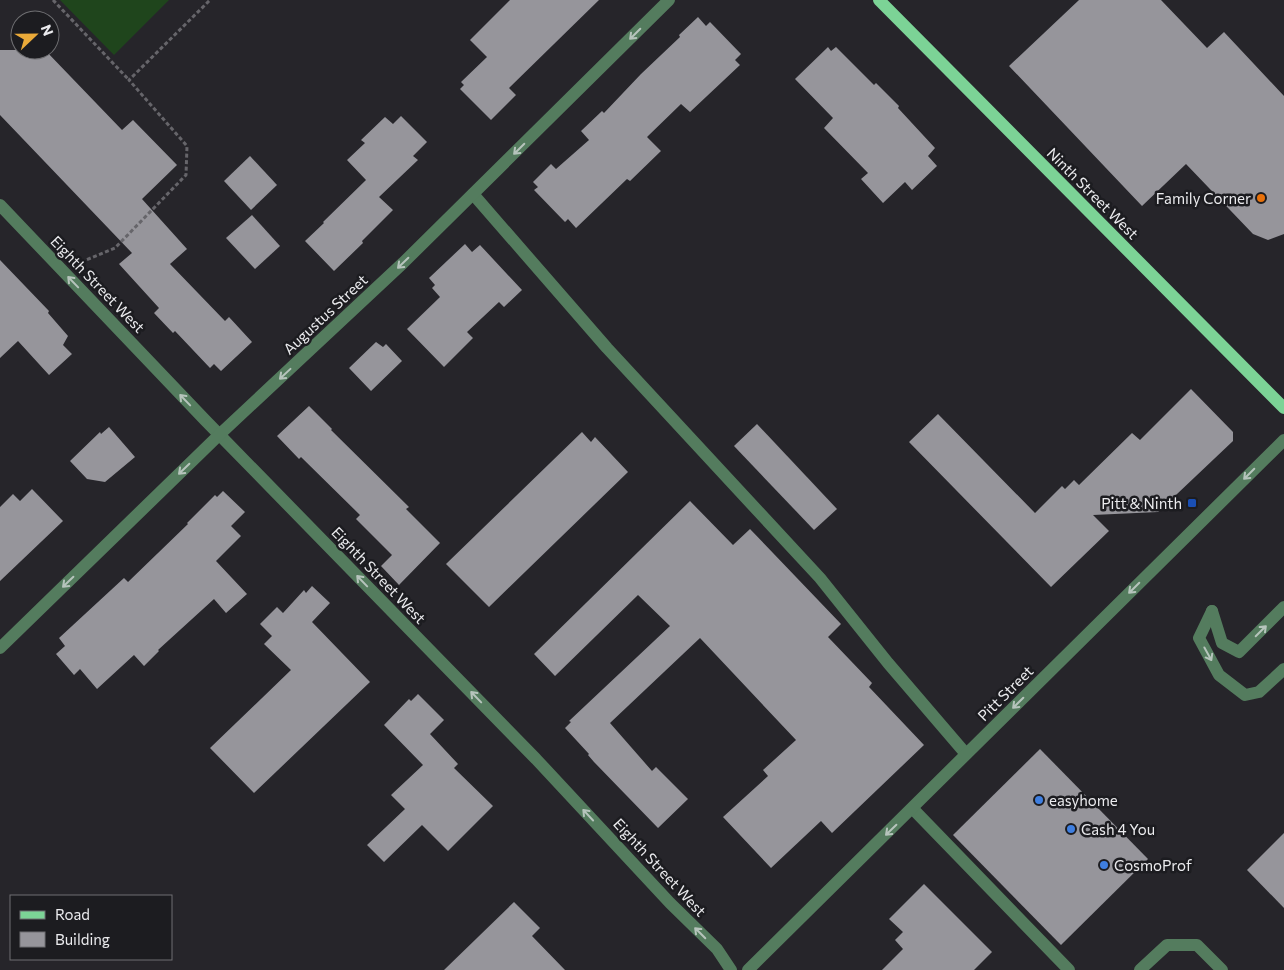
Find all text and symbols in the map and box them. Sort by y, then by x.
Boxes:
north arrow [10,10,60,60]
text: N [38,22,57,38]
one-way arrow [628,28,641,40]
one-way arrow [513,142,525,155]
street label: Ninth Street West [1044,144,1142,242]
place label: Family Corner [1156,189,1251,207]
marker: Family Corner [1255,192,1267,204]
street label: Eighth Street West [47,232,149,336]
one-way arrow [397,257,410,269]
street label: Augustus Street [279,270,371,358]
one-way arrow [67,275,79,288]
one-way arrow [278,368,291,380]
one-way arrow [179,393,191,406]
one-way arrow [178,463,190,475]
one-way arrow [1243,468,1256,480]
place label: Pitt & Ninth [1101,494,1182,512]
marker: Pitt & Ninth [1186,497,1198,509]
street label: Eighth Street West [328,523,430,627]
one-way arrow [356,575,368,587]
one-way arrow [61,576,74,588]
one-way arrow [1128,582,1140,595]
one-way arrow [1254,625,1266,637]
one-way arrow [1203,647,1213,662]
street label: Pitt Street [974,662,1036,724]
one-way arrow [470,691,482,704]
one-way arrow [1012,697,1025,709]
place label: easyhome [1049,791,1118,809]
marker: easyhome [1033,794,1045,806]
one-way arrow [582,808,594,821]
street label: Eighth Street West [610,814,710,920]
place label: Cash 4 You [1081,820,1155,838]
marker: Cash 4 You [1065,823,1077,835]
one-way arrow [885,824,898,836]
place label: CosmoProf [1114,856,1192,874]
marker: CosmoProf [1098,859,1110,871]
legend [10,895,172,960]
text: Road [55,905,90,923]
one-way arrow [694,926,706,939]
text: Building [55,930,110,948]

